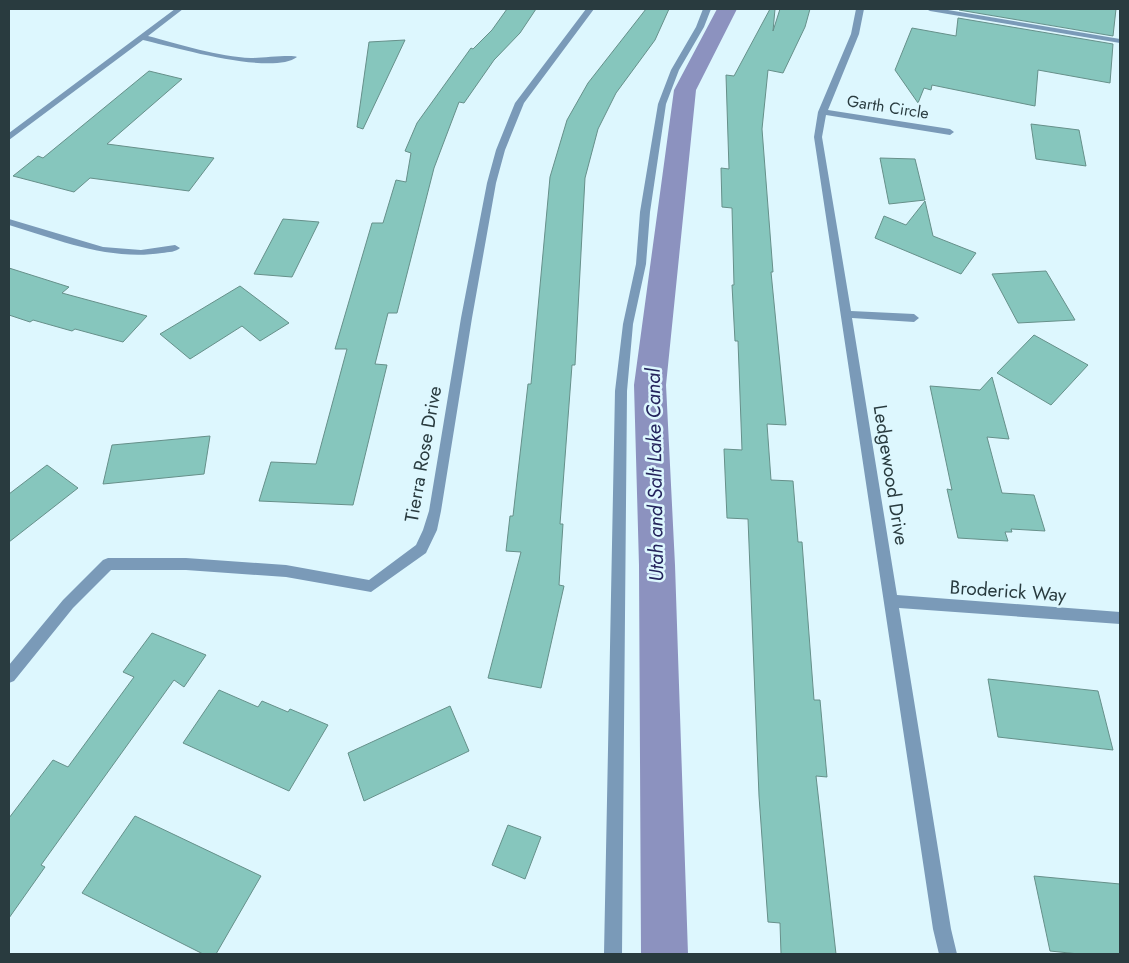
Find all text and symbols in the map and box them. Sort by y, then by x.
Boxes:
street label: Garth Circle [845,89,931,125]
water label: Utah and Salt Lake Canal [639,367,671,582]
street label: Tierra Rose Drive [398,384,448,524]
street label: Ledgewood Drive [867,403,915,547]
street label: Broderick Way [949,573,1068,609]

